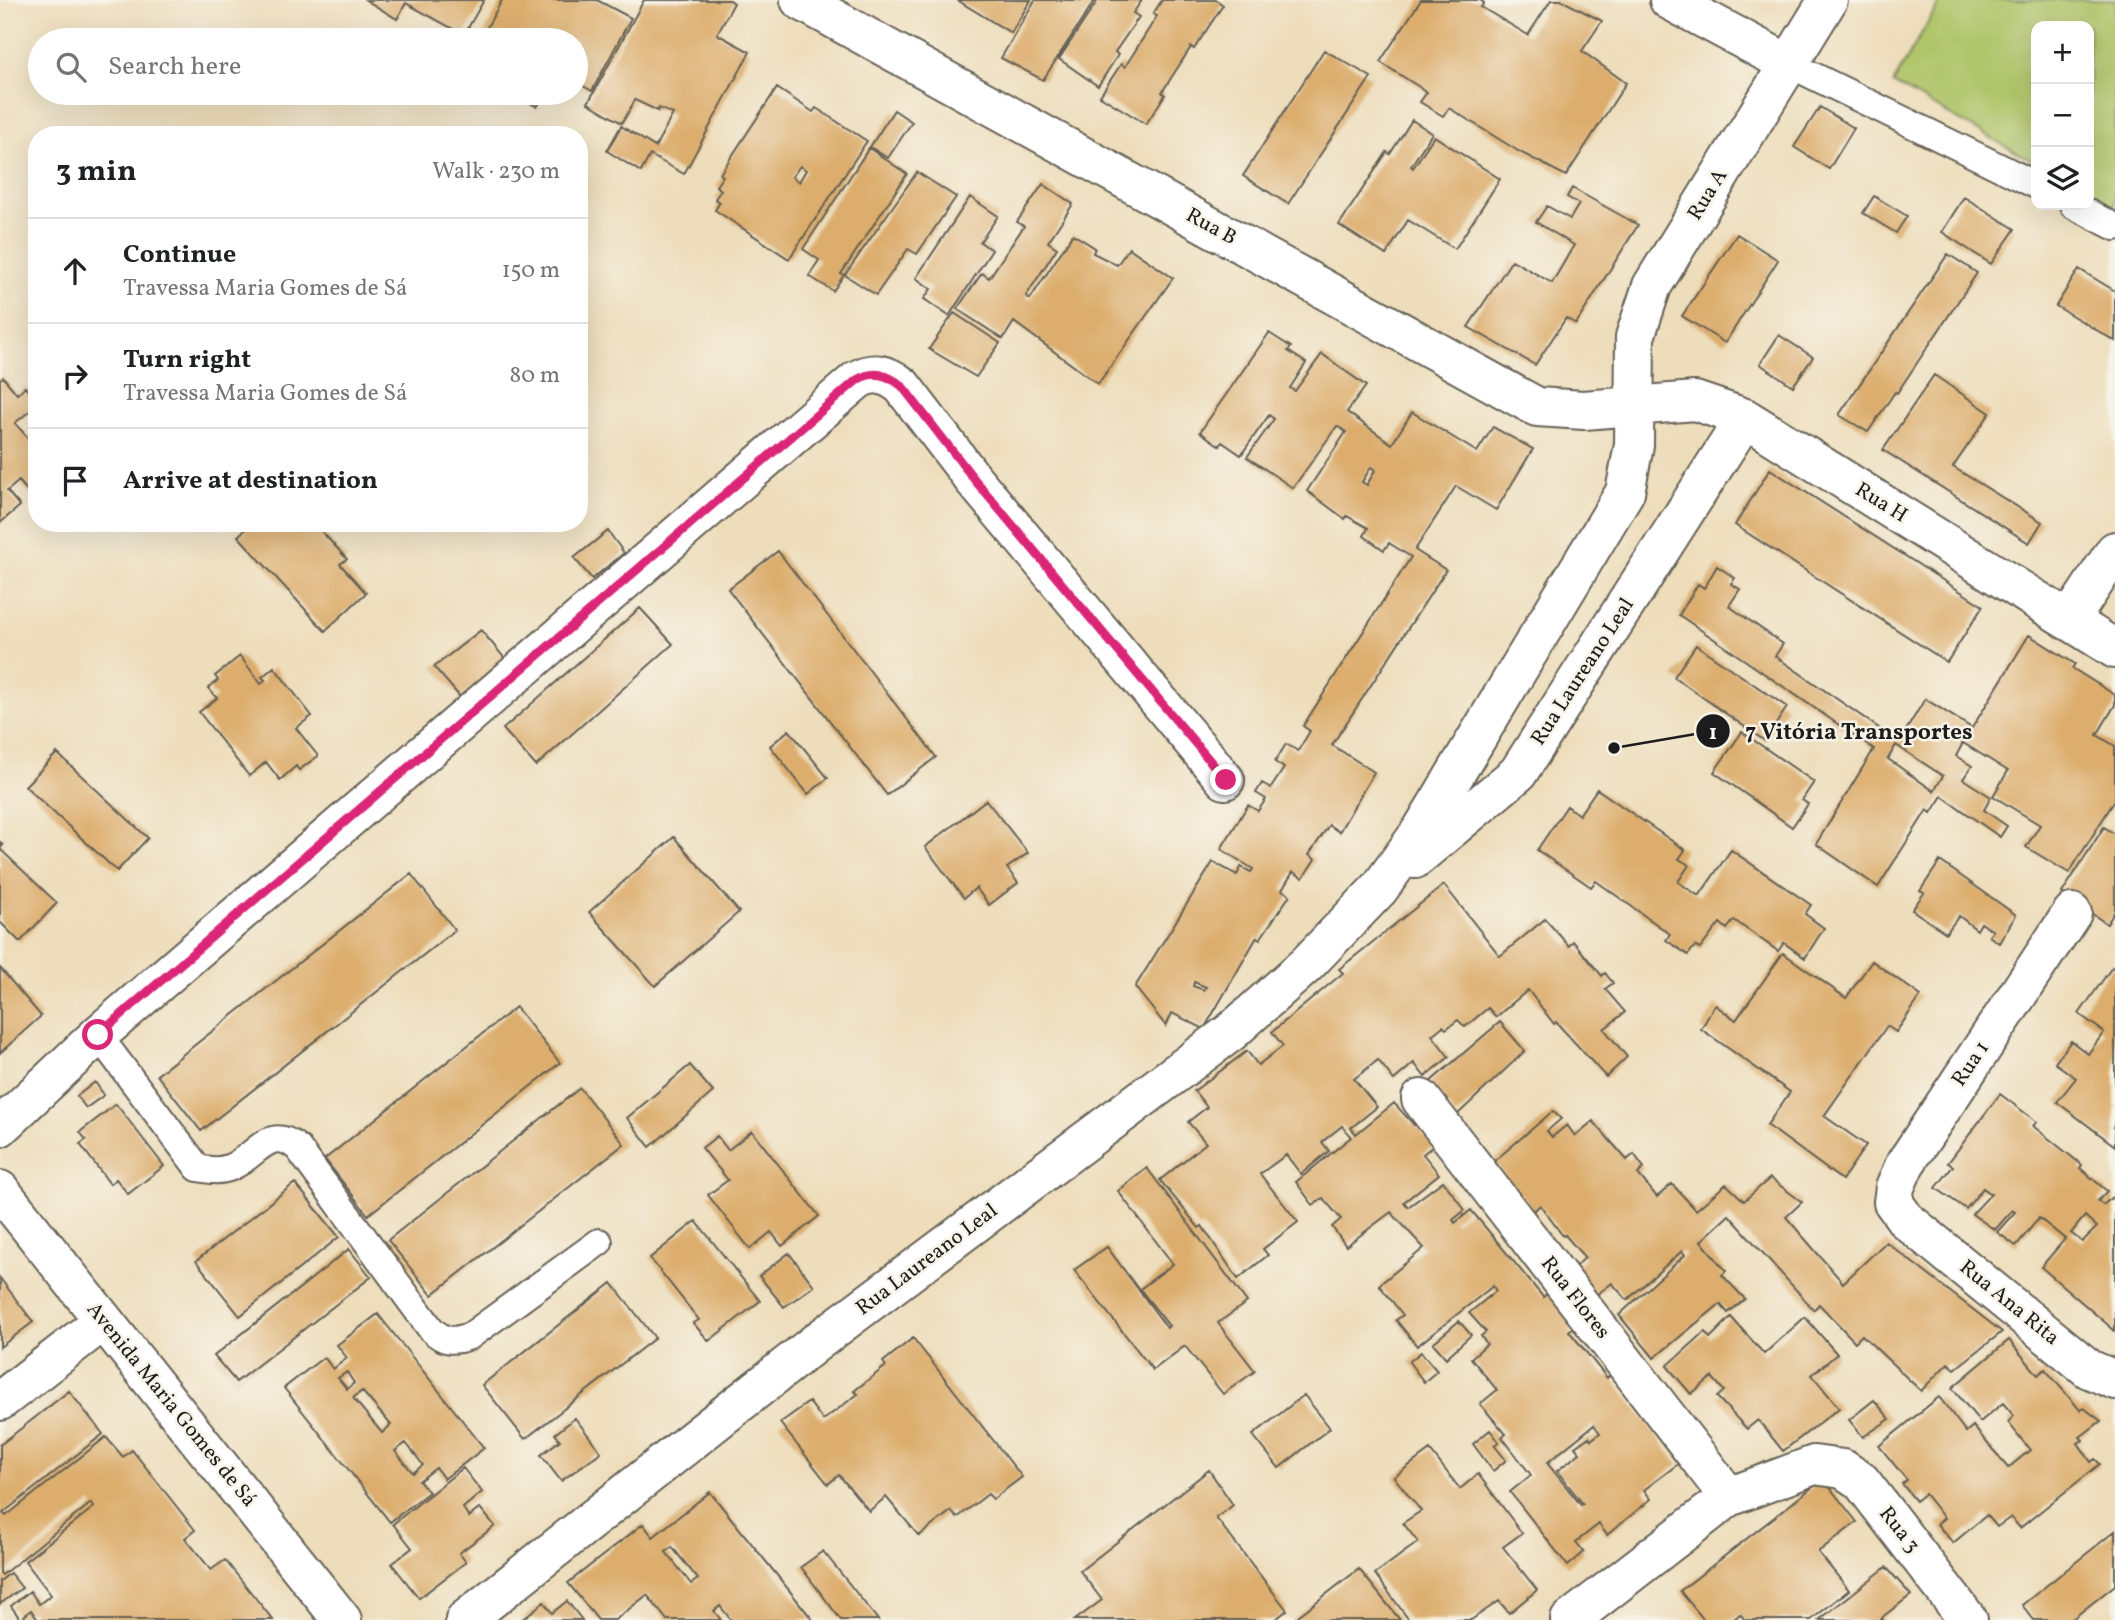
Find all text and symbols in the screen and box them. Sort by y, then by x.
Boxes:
map controls [2031,21,2094,210]
button: + [2031,21,2094,84]
search box [28,28,588,105]
icon: search [52,48,90,86]
text: Search here [108,49,241,85]
button: − [2031,84,2094,147]
button: layers [2031,147,2094,210]
text: 3 min [56,151,137,193]
text: Walk · 230 m [432,156,560,188]
street label: Rua A [1681,164,1735,226]
street label: Rua B [1180,201,1242,253]
text: Continue [123,237,236,273]
icon: ahead [56,252,94,290]
text: 150 m [502,255,560,287]
text: Travessa Maria Gomes de Sá [123,273,407,305]
text: Turn right [123,342,251,378]
icon: right [56,357,94,395]
text: 80 m [510,360,560,392]
text: Travessa Maria Gomes de Sá [123,378,407,410]
icon: arrive [56,462,94,500]
text: Arrive at destination [123,463,378,499]
street label: Rua H [1849,476,1913,530]
street label: Rua Laureano Leal [1524,593,1642,751]
callout: 7 Vitória Transportes [1695,709,1987,753]
text: 7 Vitória Transportes [1745,717,1973,749]
text: 1 [1709,719,1717,748]
route end [1210,764,1241,795]
route start [82,1019,113,1050]
street label: Rua 1 [1945,1036,1997,1092]
street label: Rua Laureano Leal [850,1197,1004,1323]
street label: Rua Flores [1533,1251,1617,1345]
street label: Rua Ana Rita [1953,1254,2065,1352]
street label: Avenida Maria Gomes de Sá [79,1296,263,1514]
street label: Rua 3 [1872,1501,1926,1559]

